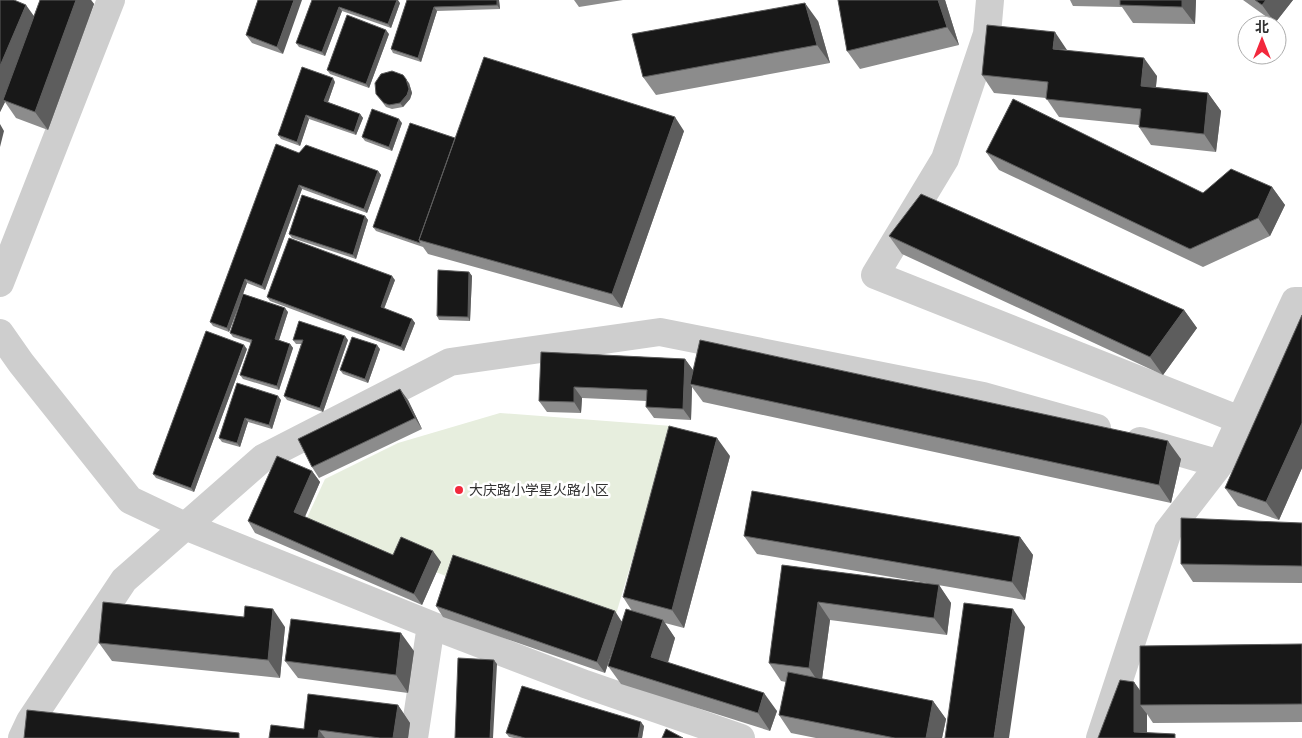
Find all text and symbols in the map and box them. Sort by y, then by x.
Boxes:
north arrow [1237,15,1287,65]
text: 北 [1255,18,1269,35]
place label: 大庆路小学星火路小区 [469,481,609,498]
marker: 大庆路小学星火路小区 [453,484,465,496]

